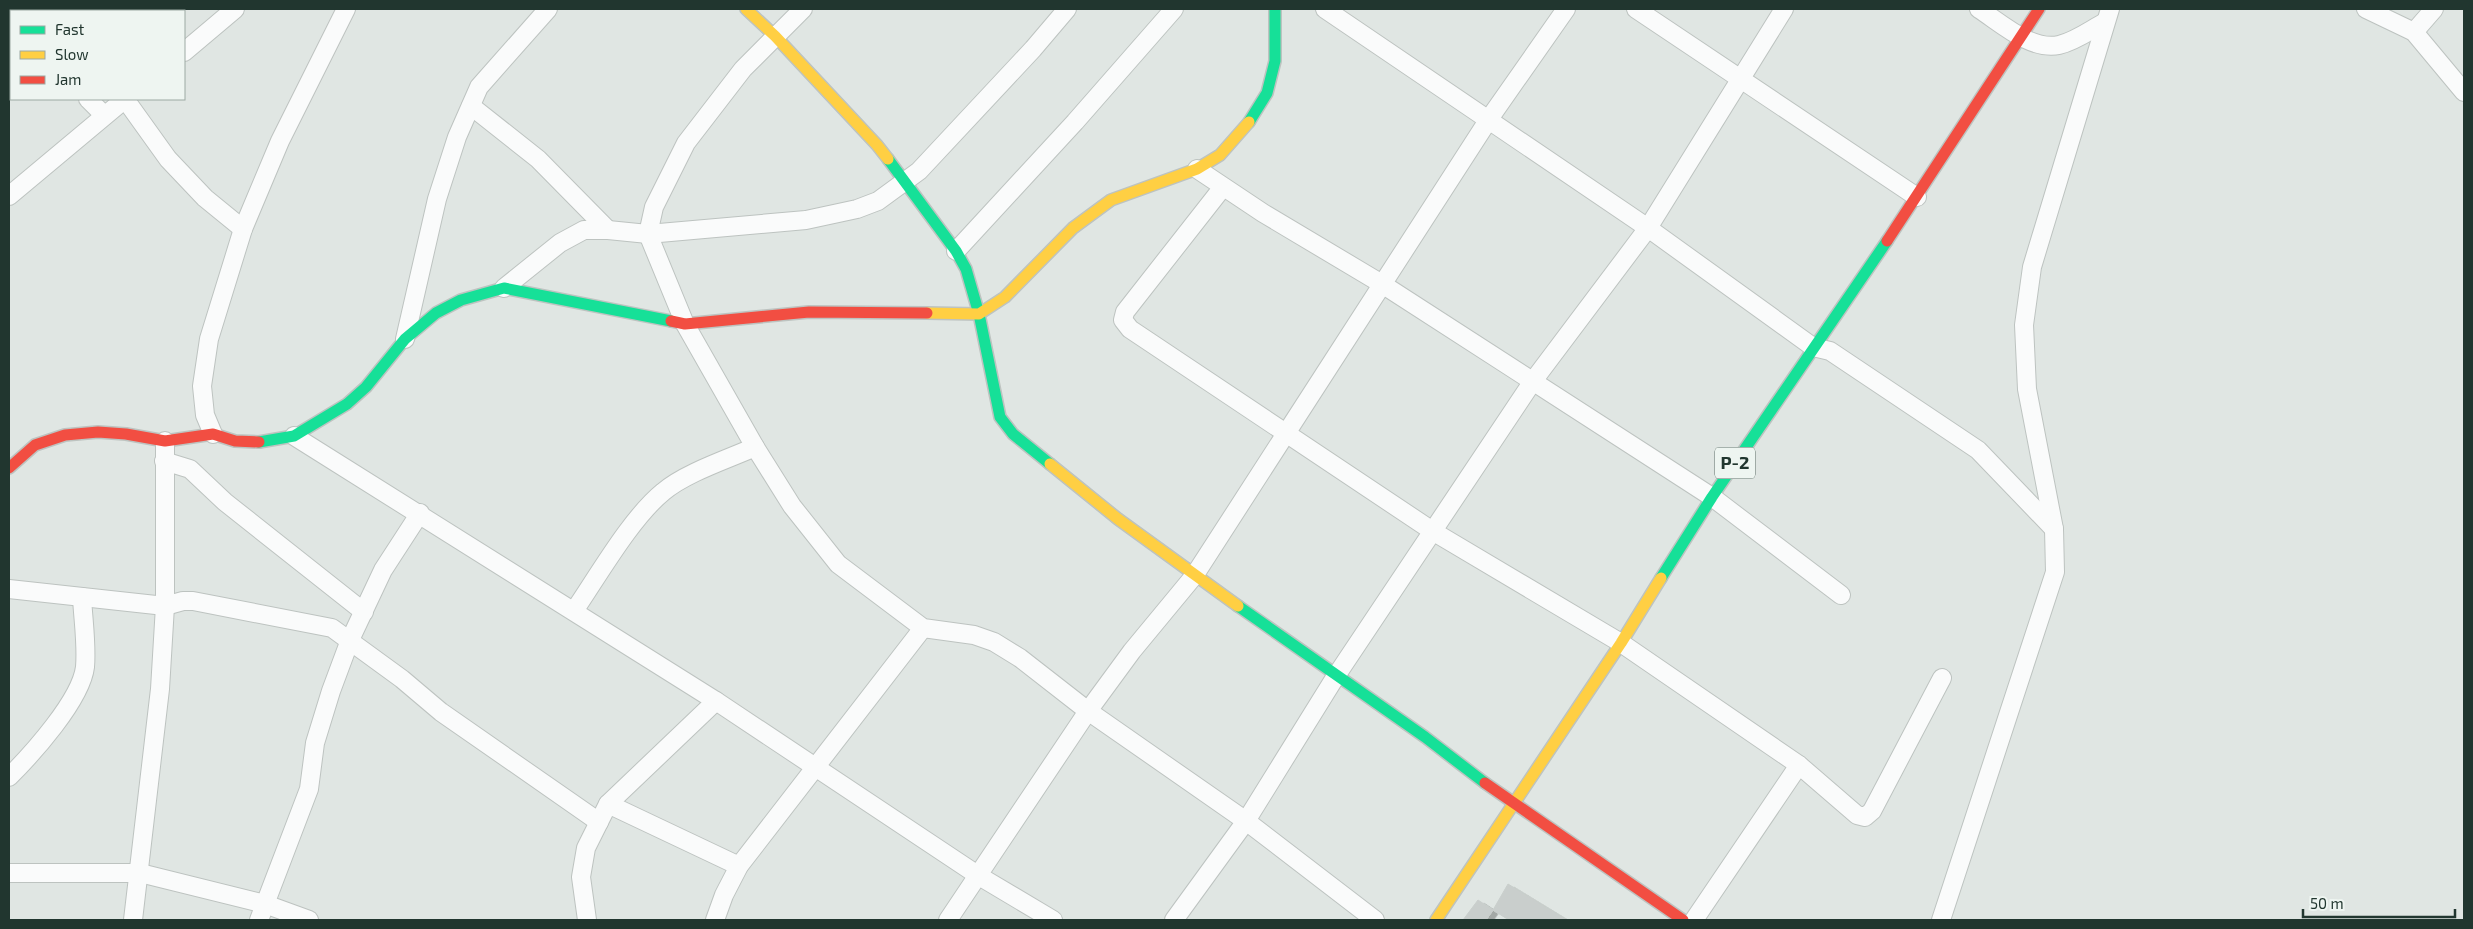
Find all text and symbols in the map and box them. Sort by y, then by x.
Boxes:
legend [10,10,185,100]
text: Fast [55,20,85,38]
text: Slow [55,45,89,63]
text: Jam [55,70,81,88]
road number: P-2 [1715,448,1755,478]
scale bar [2303,886,2456,918]
text: 50 m [2310,894,2344,912]

